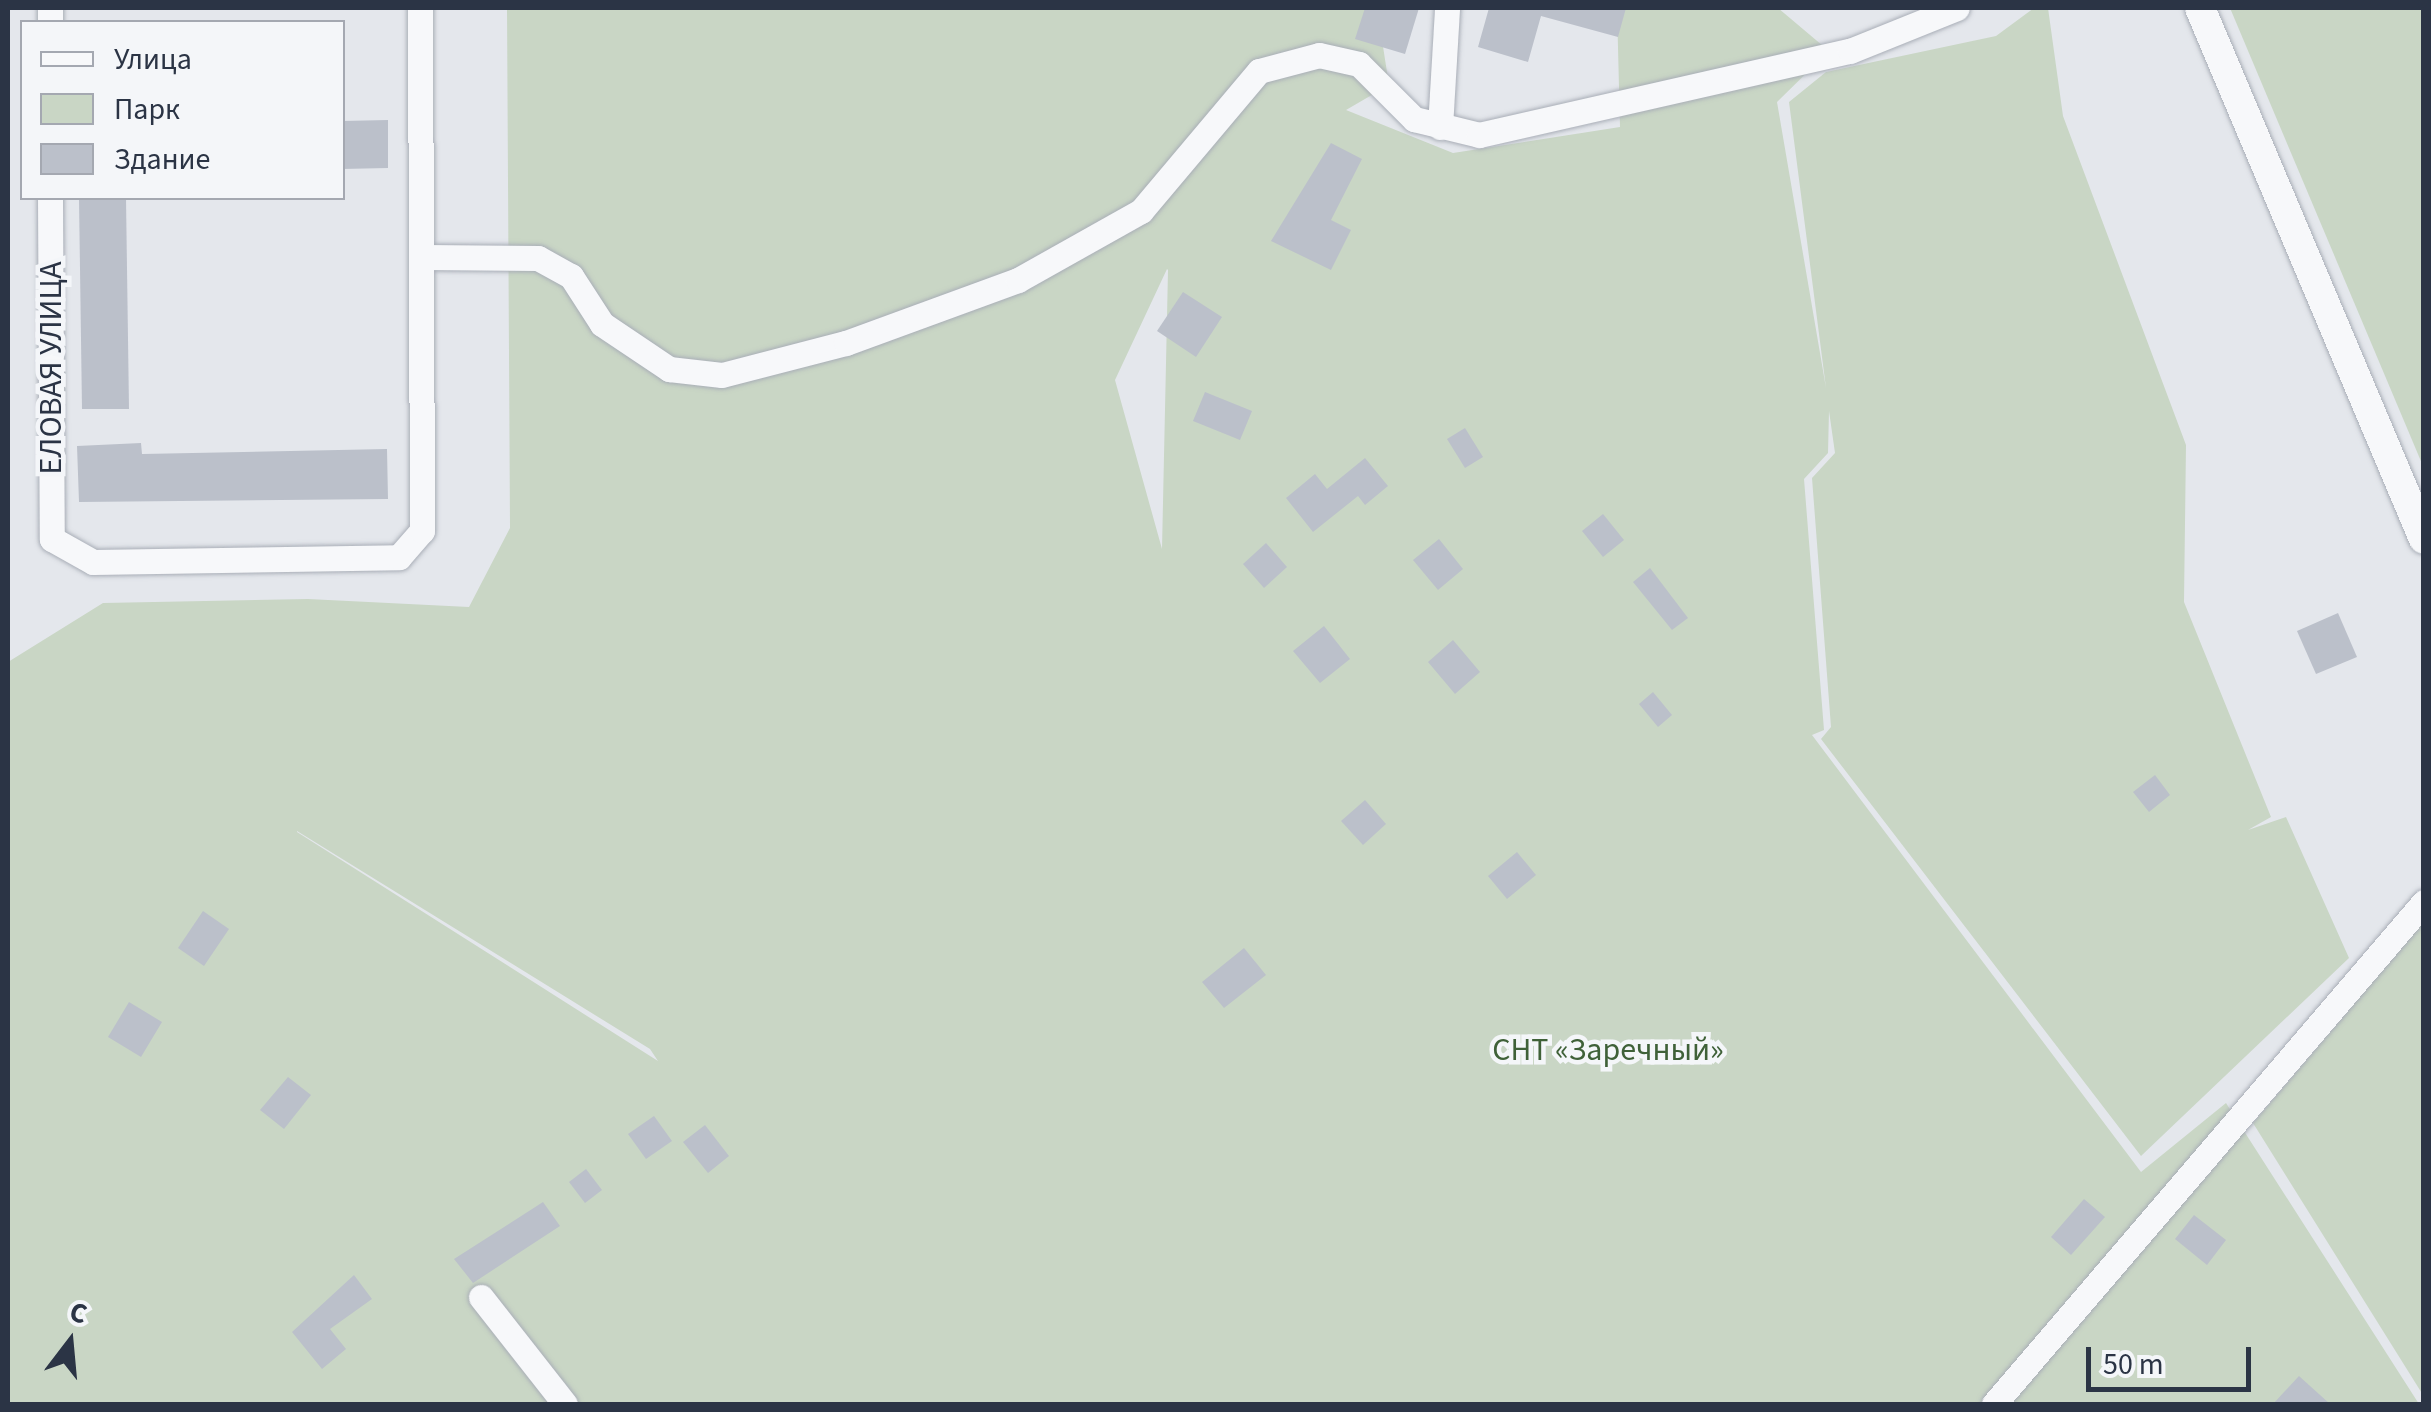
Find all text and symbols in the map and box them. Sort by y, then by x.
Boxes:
legend [20,20,345,200]
text: Улица [114,38,192,81]
text: Парк [114,88,180,131]
text: Здание [114,138,210,181]
street label: ЕЛОВАЯ УЛИЦА [32,261,70,475]
park label: СНТ «Заречный» [1492,1031,1724,1069]
north arrow [20,1292,120,1392]
text: С [65,1292,92,1335]
scale bar [2091,1327,2256,1389]
text: 50 m [2103,1343,2164,1386]

